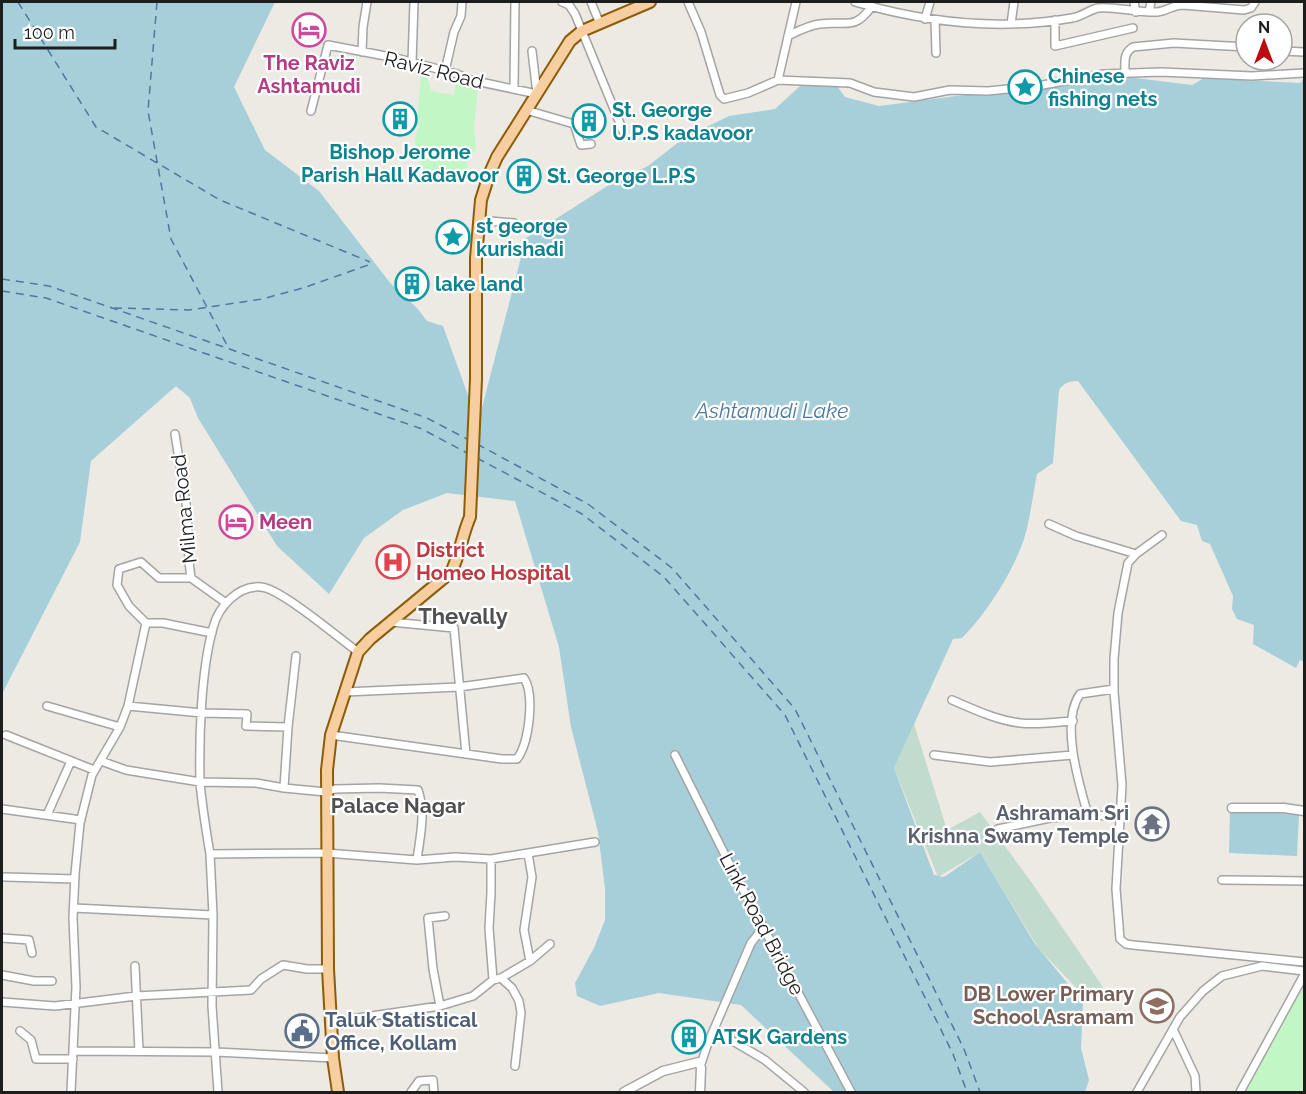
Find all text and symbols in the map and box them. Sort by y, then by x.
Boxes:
scale bar [15,12,116,50]
hotel icon: The Raviz Ashtamudi [291,12,327,48]
north arrow [1234,12,1294,72]
text: N [1258,18,1270,37]
text: 100 m [24,22,75,43]
street label: Raviz Road [382,46,486,94]
place label: The Raviz Ashtamudi [257,51,361,98]
place label: Chinese fishing nets [1048,64,1158,111]
place icon: Chinese fishing nets [1007,69,1043,105]
place label: St. George U.P.S kadavoor [612,98,753,145]
building icon: Bishop Jerome Parish Hall Kadavoor [382,101,418,137]
building icon: St. George U.P.S kadavoor [571,103,607,139]
place label: Bishop Jerome Parish Hall Kadavoor [301,140,499,187]
building icon: St. George L.P.S [506,158,542,194]
place label: St. George L.P.S [547,164,696,188]
place label: st george kurishadi [476,214,567,261]
place icon: st george kurishadi [435,219,471,255]
building icon: lake land [394,266,430,302]
place label: lake land [435,272,523,296]
water label: Ashtamudi Lake [695,398,848,423]
street label: Milma Road [166,453,202,565]
hotel icon: Meen [218,504,254,540]
place label: Meen [259,510,312,534]
place label: District Homeo Hospital [416,538,571,585]
hospital icon: District Homeo Hospital [375,544,411,580]
district label: Thevally [418,603,508,629]
district label: Palace Nagar [331,793,465,818]
place label: Ashramam Sri Krishna Swamy Temple [907,801,1129,848]
temple icon: Ashramam Sri Krishna Swamy Temple [1134,806,1170,842]
street label: Link Road Bridge [714,849,810,999]
place label: DB Lower Primary School Asramam [963,982,1134,1029]
school or university icon: DB Lower Primary School Asramam [1139,988,1175,1024]
place label: Taluk Statistical Office, Kollam [325,1008,478,1055]
public building icon: Taluk Statistical Office, Kollam [284,1013,320,1049]
building icon: ATSK Gardens [671,1019,707,1055]
place label: ATSK Gardens [712,1025,847,1049]

